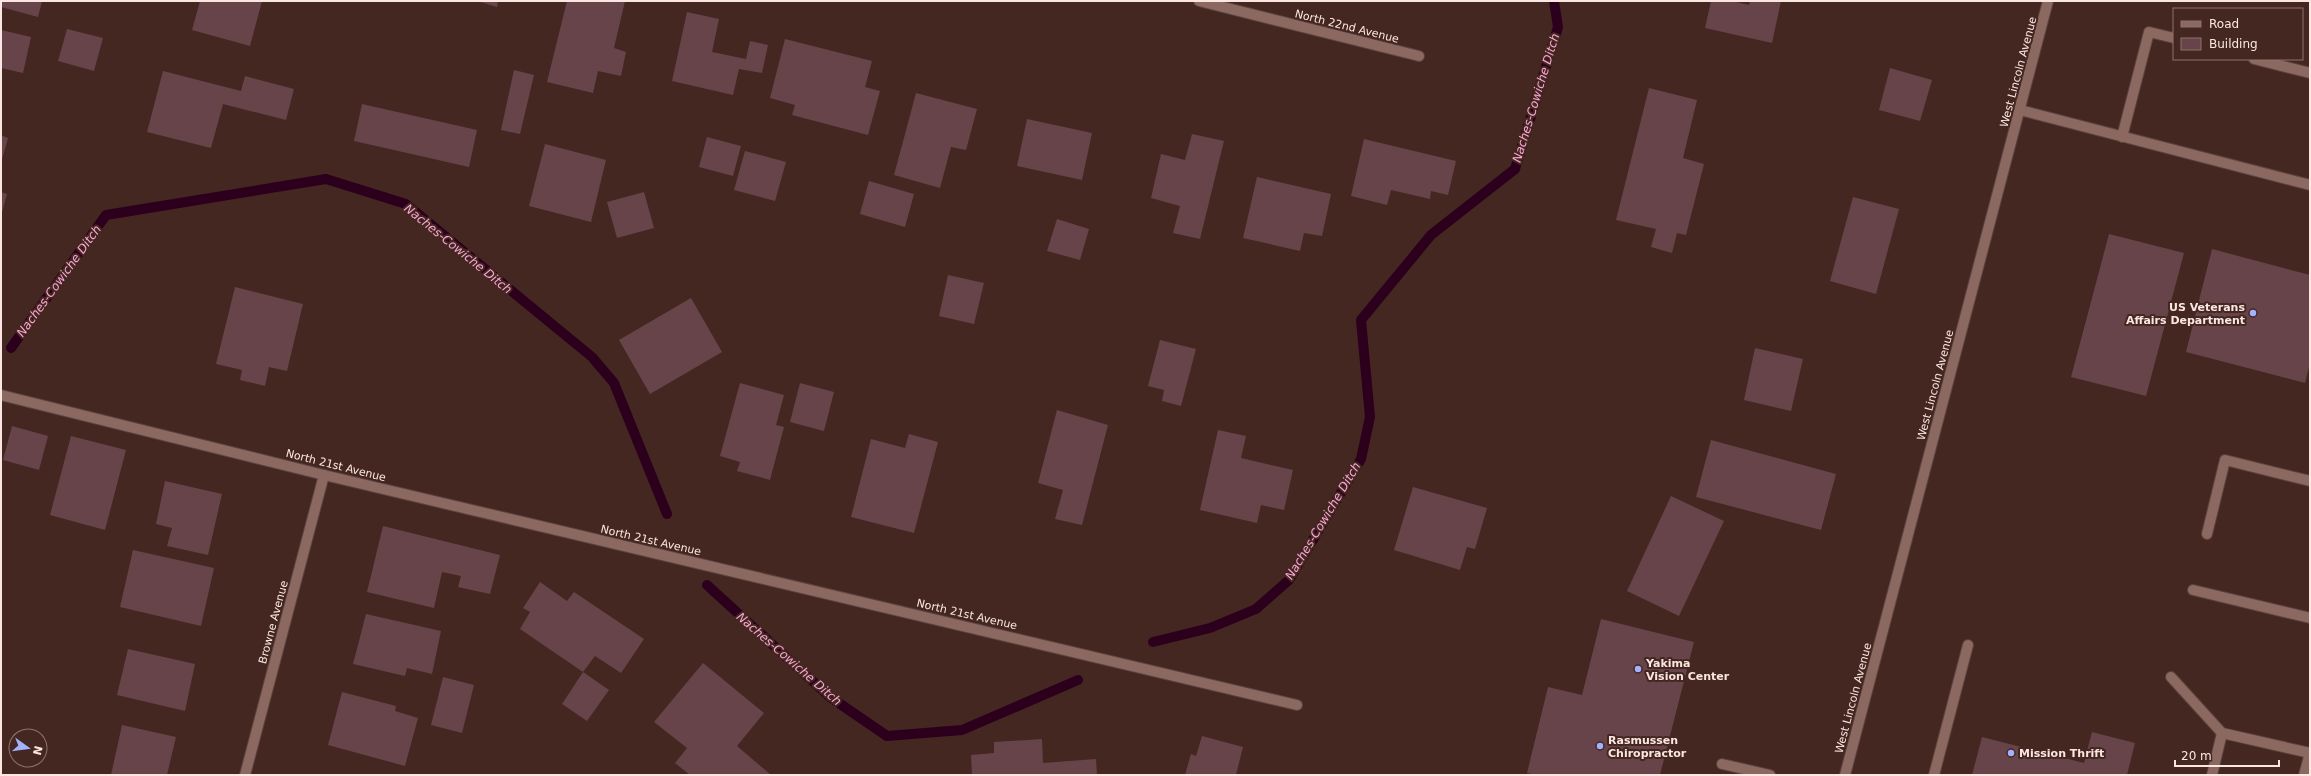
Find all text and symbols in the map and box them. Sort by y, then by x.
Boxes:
street label: North 22nd Avenue [1294,7,1400,46]
legend [2173,8,2303,60]
street label: West Lincoln Avenue [1997,15,2040,129]
text: Road [2209,17,2239,31]
water label: Naches-Cowiche Ditch [1510,32,1562,164]
text: Building [2209,37,2258,51]
water label: Naches-Cowiche Ditch [401,201,515,297]
water label: Naches-Cowiche Ditch [14,223,104,339]
place label: US Veterans Affairs Department [2126,301,2245,327]
marker: US Veterans Affairs Department [2248,308,2258,318]
street label: West Lincoln Avenue [1914,328,1957,442]
street label: North 21st Avenue [284,447,387,484]
water label: Naches-Cowiche Ditch [1282,460,1364,582]
street label: North 21st Avenue [599,523,703,558]
street label: Browne Avenue [256,579,291,665]
street label: North 21st Avenue [915,597,1019,632]
water label: Naches-Cowiche Ditch [734,610,844,708]
street label: West Lincoln Avenue [1832,641,1875,755]
place label: Yakima Vision Center [1645,657,1730,683]
marker: Yakima Vision Center [1633,664,1643,674]
north arrow [8,728,48,768]
place label: Rasmussen Chiropractor [1608,734,1687,760]
marker: Rasmussen Chiropractor [1595,741,1605,751]
scale bar [2175,742,2279,768]
text: N [30,744,45,756]
place label: Mission Thrift [2019,747,2104,760]
marker: Mission Thrift [2006,748,2016,758]
text: 20 m [2181,749,2212,763]

